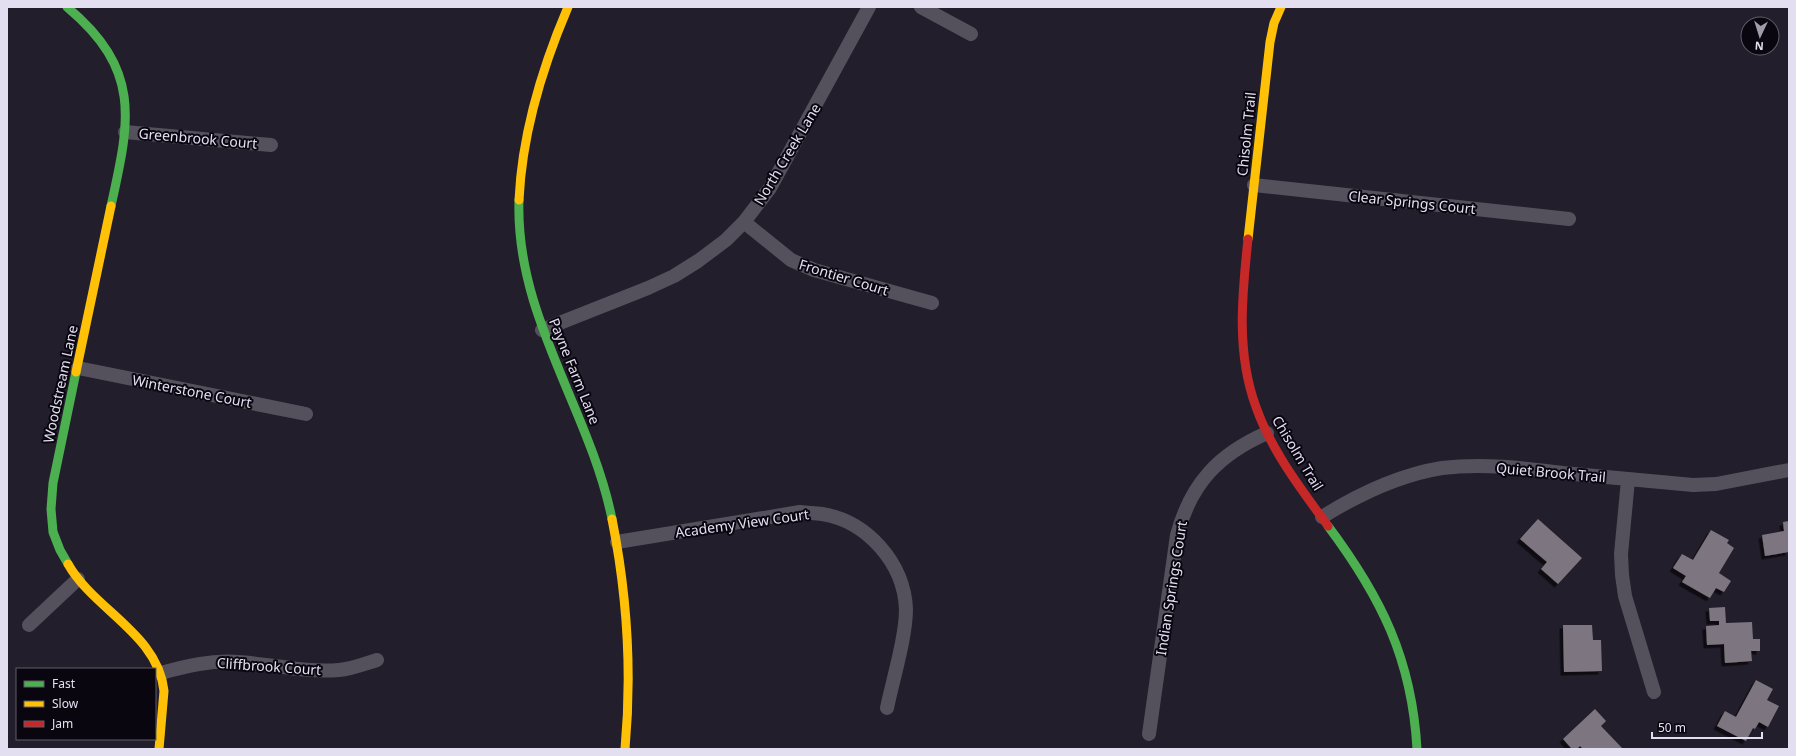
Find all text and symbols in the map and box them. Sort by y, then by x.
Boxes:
north arrow [1740,16,1780,56]
text: N [1754,39,1764,54]
street label: Chisolm Trail [1232,91,1260,177]
street label: North Creek Lane [749,100,825,208]
street label: Greenbrook Court [138,123,258,153]
street label: Clear Springs Court [1347,186,1477,218]
street label: Frontier Court [797,254,891,300]
street label: Payne Farm Lane [545,315,605,427]
street label: Woodstream Lane [38,323,82,445]
street label: Winterstone Court [131,370,253,412]
street label: Chisolm Trail [1268,412,1328,494]
street label: Quiet Brook Trail [1495,458,1607,486]
street label: Academy View Court [674,504,810,542]
street label: Indian Springs Court [1151,519,1191,657]
street label: Cliffbrook Court [216,653,322,679]
legend [16,668,156,740]
text: Fast [52,675,76,692]
text: Slow [52,695,79,712]
scale bar [1652,714,1762,740]
text: Jam [51,715,73,732]
text: 50 m [1658,719,1686,736]

